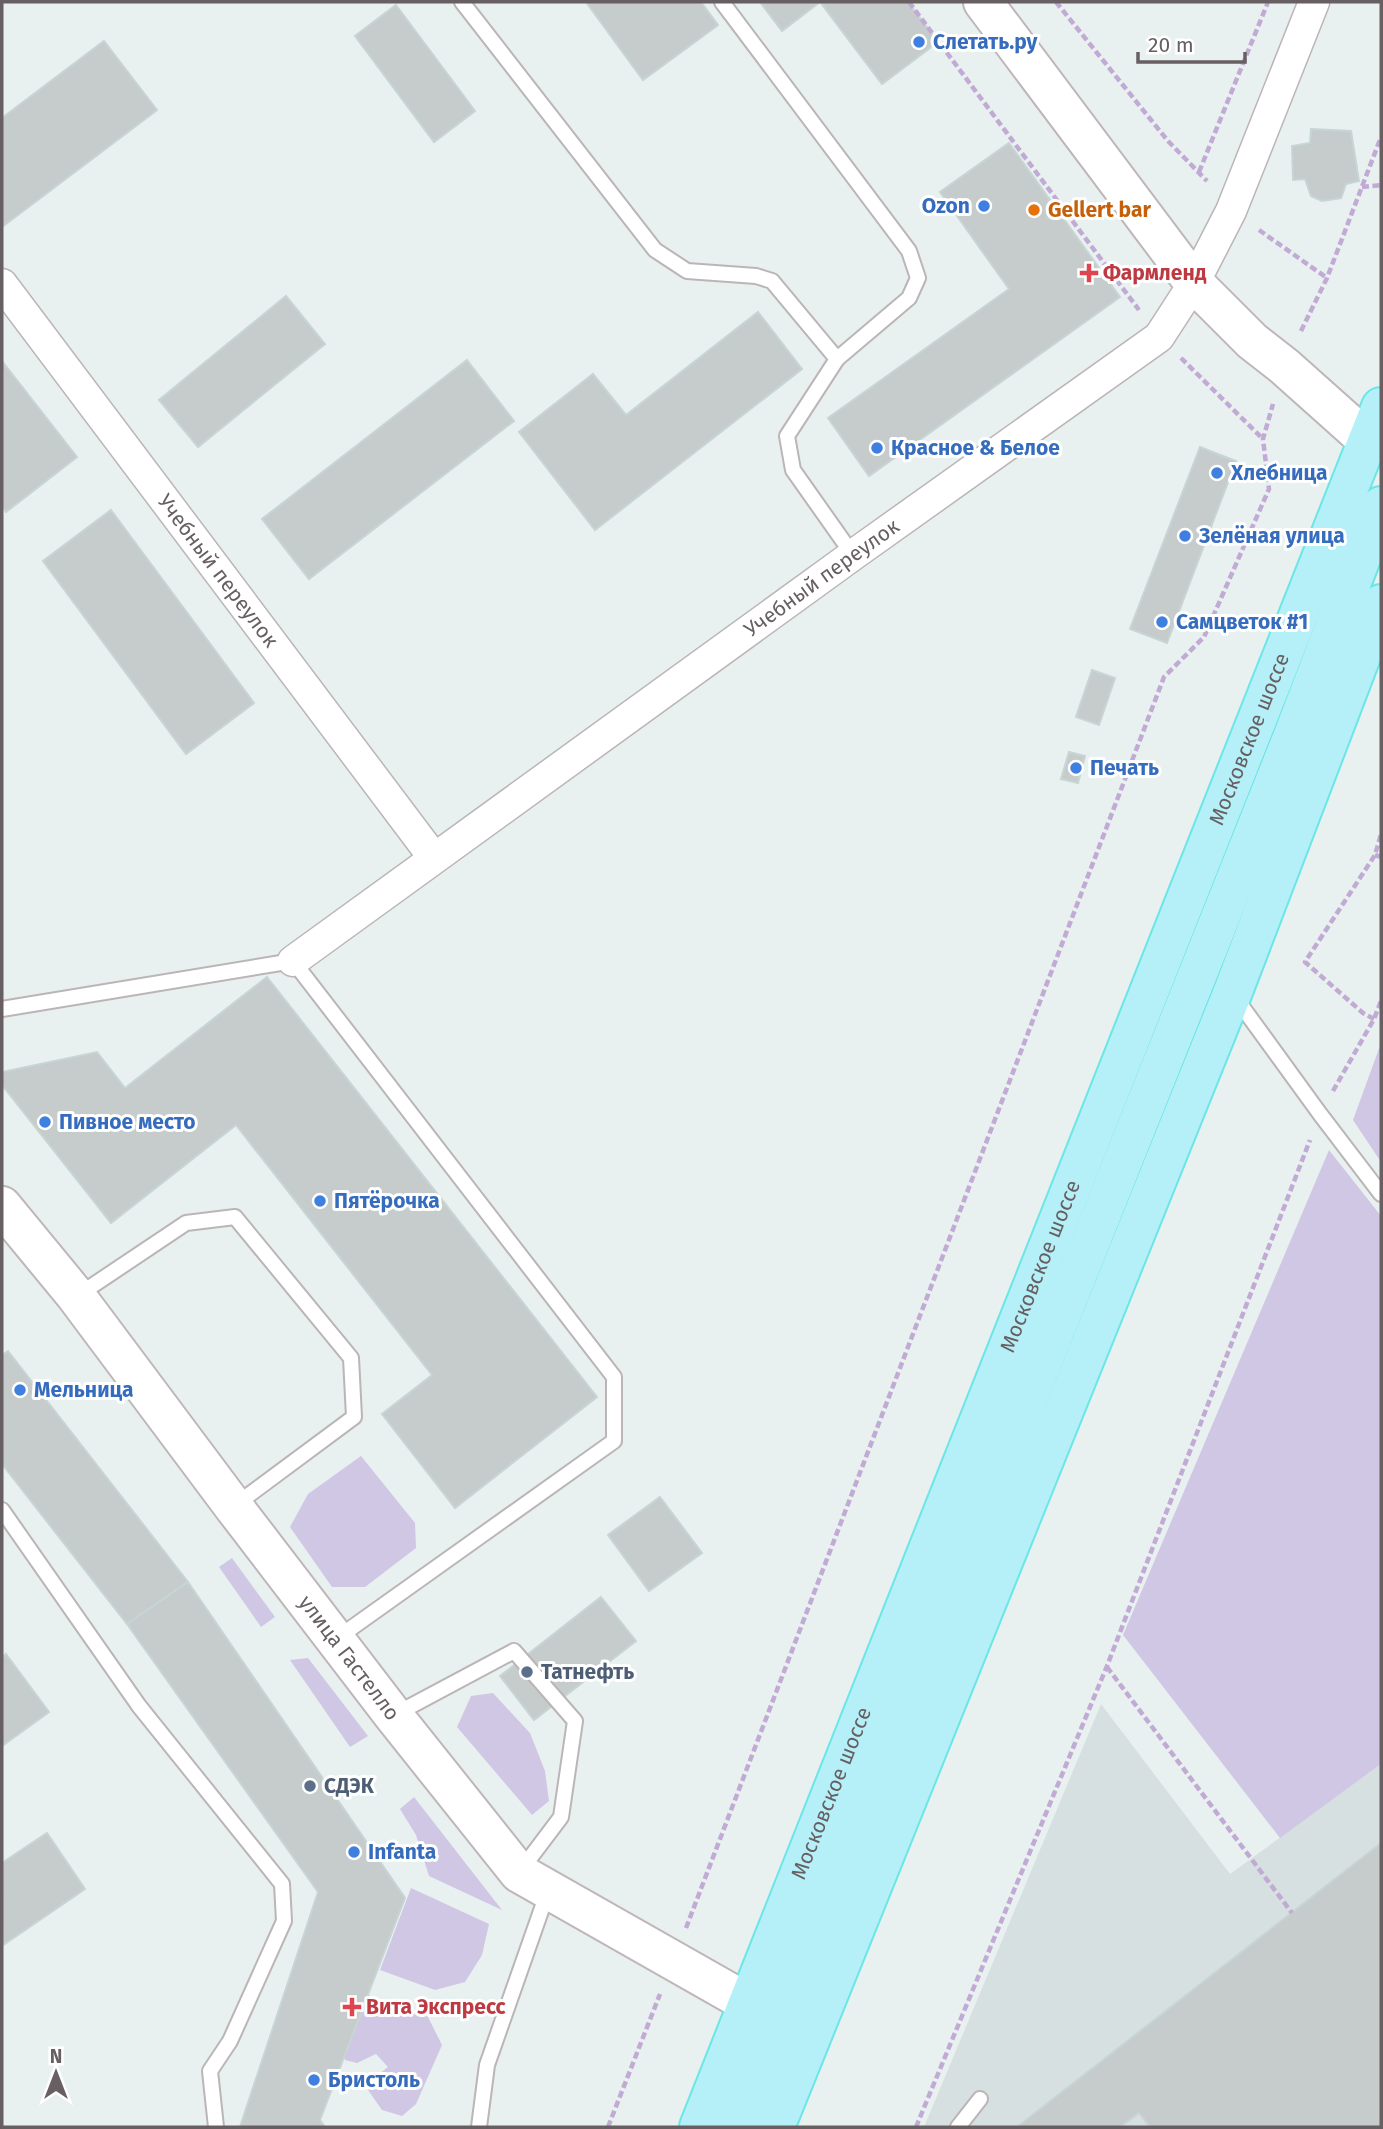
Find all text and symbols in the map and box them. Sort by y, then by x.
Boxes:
scale bar [1138,21,1245,65]
place label: Слетать.ру [933,29,1038,55]
text: 20 m [1148,32,1194,58]
marker: Слетать.ру [911,34,927,50]
place label: Ozon [922,193,970,219]
place label: Gellert bar [1048,197,1151,223]
marker: Ozon [976,198,992,214]
marker: Gellert bar [1026,202,1042,218]
place label: Фармленд [1103,260,1207,286]
marker: Фармленд [1081,265,1097,281]
place label: Красное & Белое [891,435,1060,461]
marker: Красное & Белое [869,440,885,456]
place label: Хлебница [1230,460,1328,486]
marker: Хлебница [1209,465,1225,481]
street label: Учебный переулок [152,489,284,653]
street label: Учебный переулок [739,513,904,643]
place label: Зелёная улица [1198,523,1345,549]
marker: Зелёная улица [1177,528,1193,544]
place label: Самцветок #1 [1176,609,1308,635]
marker: Самцветок #1 [1154,614,1170,630]
street label: Московское шоссе [1203,649,1295,829]
place label: Печать [1090,755,1159,781]
marker: Печать [1068,760,1084,776]
place label: Пивное место [59,1109,196,1135]
marker: Пивное место [37,1114,53,1130]
street label: Московское шоссе [994,1176,1086,1356]
place label: Пятёрочка [334,1188,440,1214]
marker: Пятёрочка [312,1193,328,1209]
place label: Мельница [34,1377,134,1403]
marker: Мельница [12,1382,28,1398]
street label: улица Гастелло [293,1590,405,1726]
place label: Татнефть [541,1659,634,1685]
marker: Татнефть [519,1664,535,1680]
street label: Московское шоссе [785,1703,877,1883]
place label: СДЭК [324,1773,375,1799]
marker: СДЭК [302,1778,318,1794]
place label: Infanta [368,1839,436,1865]
marker: Infanta [346,1844,362,1860]
place label: Вита Экспресс [366,1994,506,2020]
marker: Вита Экспресс [344,1999,360,2015]
north arrow [21,2038,91,2108]
text: N [50,2045,62,2068]
place label: Бристоль [328,2067,420,2093]
marker: Бристоль [306,2072,322,2088]

